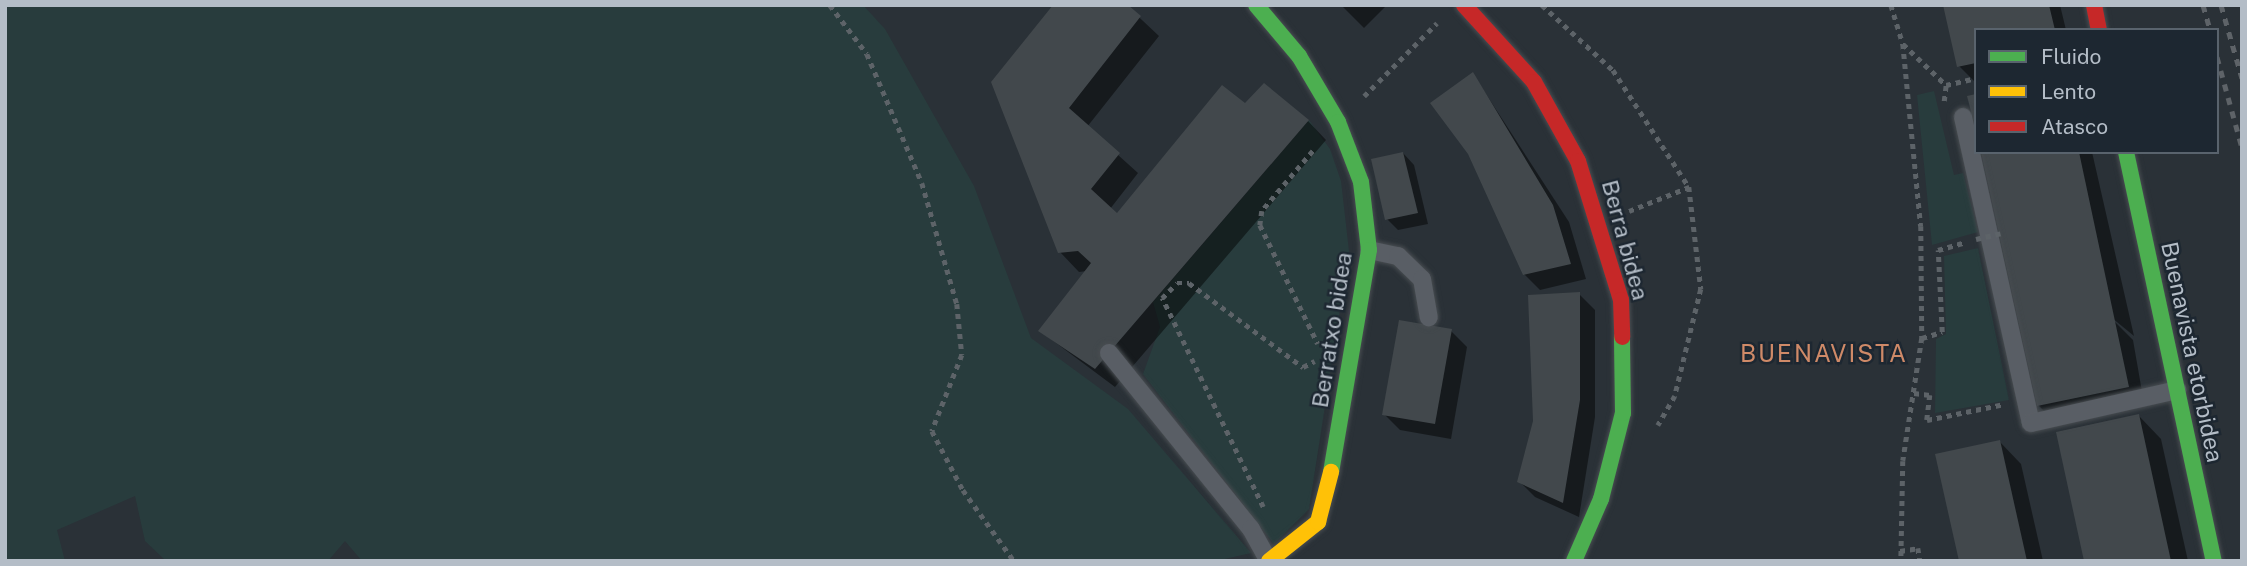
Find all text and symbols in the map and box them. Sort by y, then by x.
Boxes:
legend [1974,28,2219,154]
text: Fluido [2041,44,2101,69]
text: Lento [2041,79,2096,104]
text: Atasco [2041,114,2108,139]
street label: Berra bidea [1596,177,1654,303]
street label: Buenavista etorbidea [2155,239,2229,465]
street label: Berratxo bidea [1306,250,1358,410]
district label: BUENAVISTA [1741,340,1907,368]

